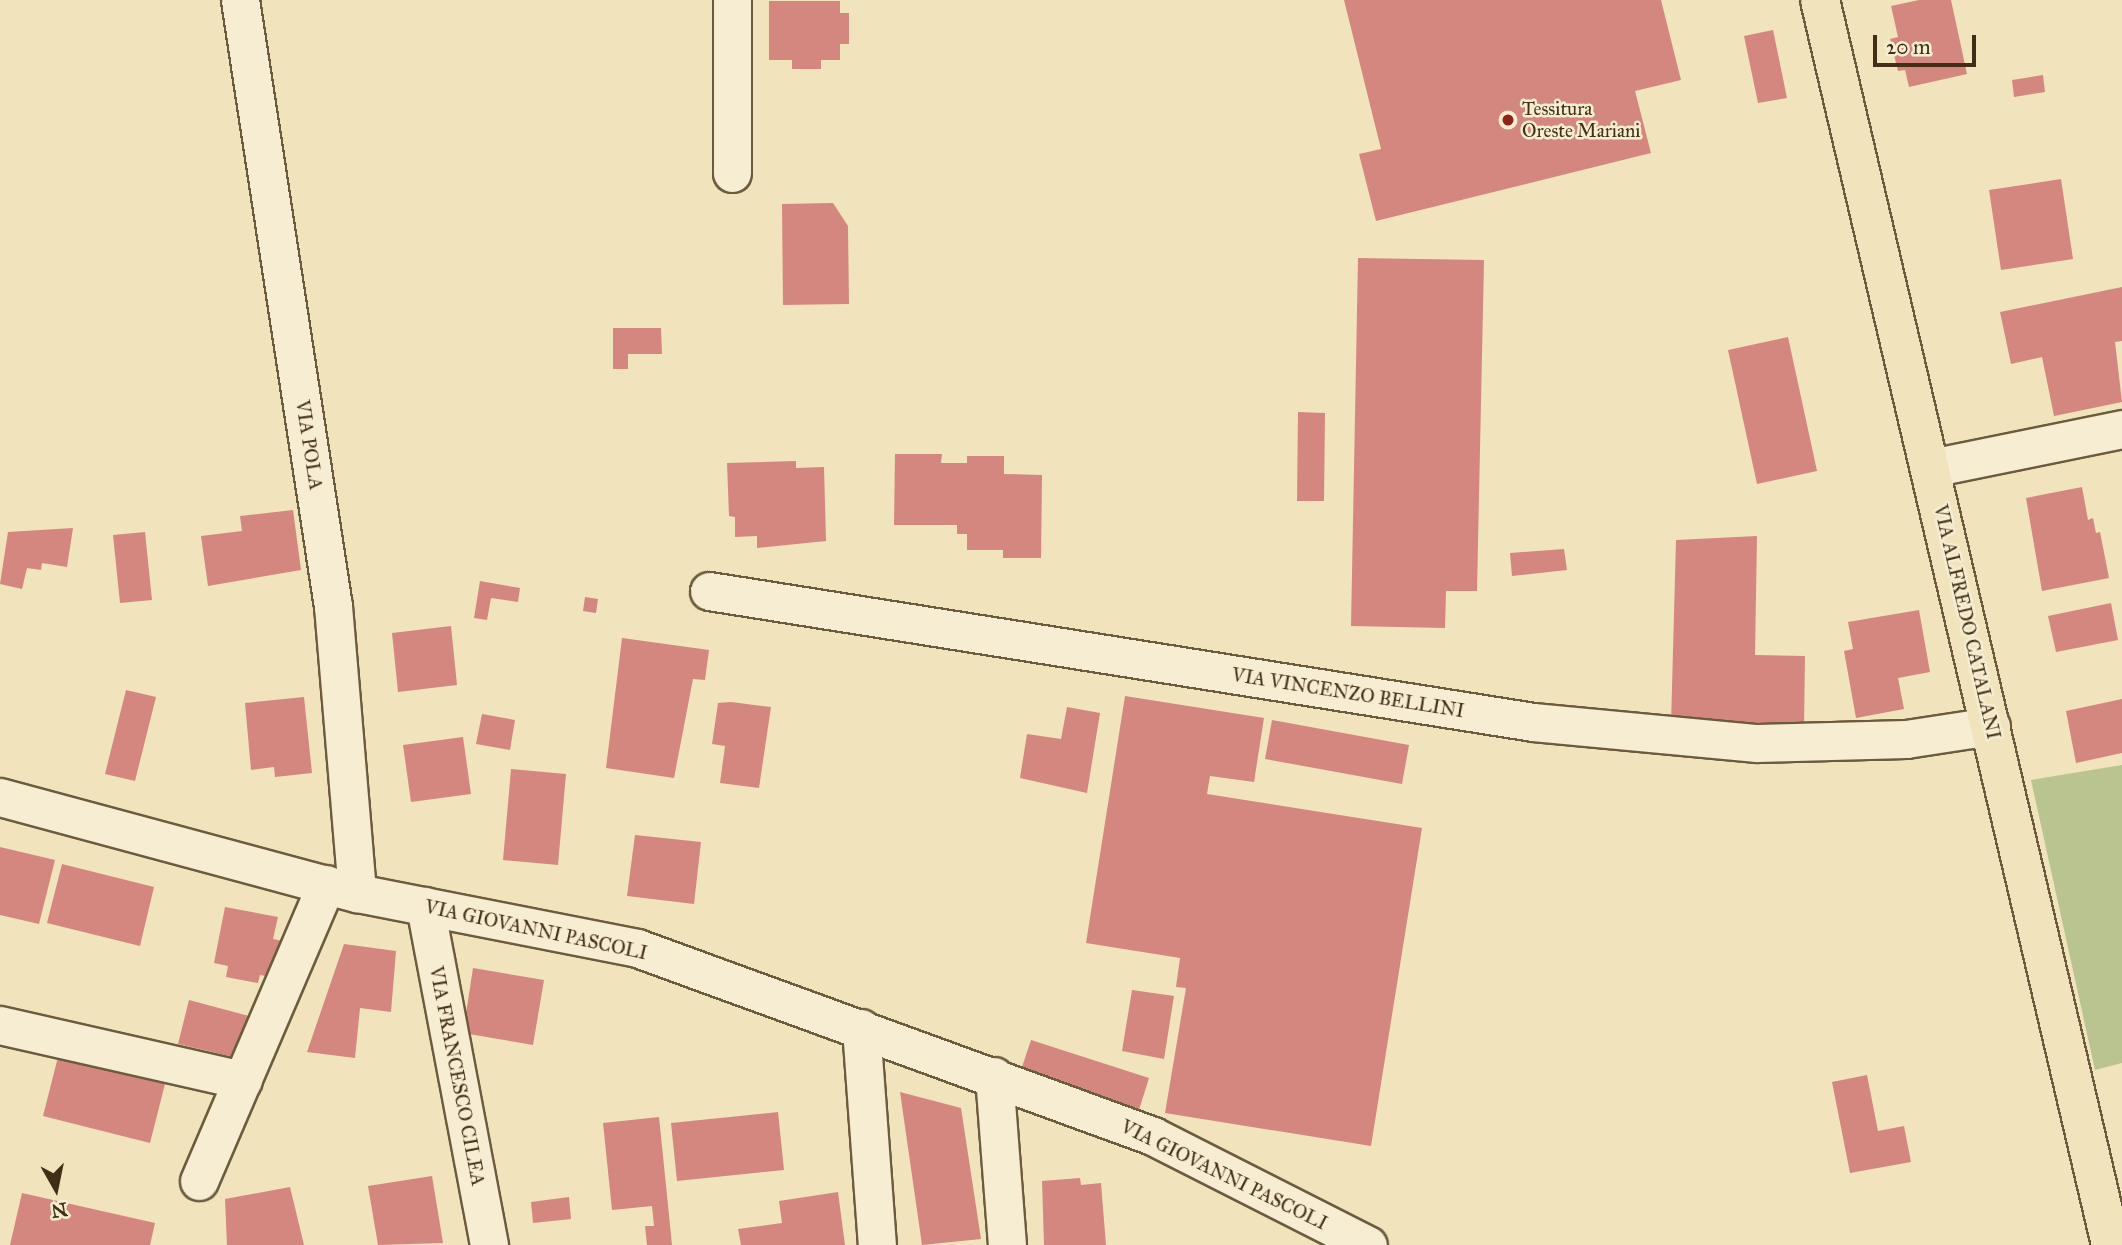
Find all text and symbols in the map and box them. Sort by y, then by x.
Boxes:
scale bar [1877,21,1980,65]
text: 20 m [1886,34,1931,60]
place label: Tessitura Oreste Mariani [1522,98,1641,142]
marker: Tessitura Oreste Mariani [1500,112,1516,128]
street label: VIA POLA [291,398,327,492]
street label: VIA ALFREDO CATALANI [1929,502,2005,742]
street label: VIA VINCENZO BELLINI [1230,663,1466,723]
street label: VIA GIOVANNI PASCOLI [423,895,649,965]
street label: VIA FRANCESCO CILEA [425,964,489,1188]
street label: VIA GIOVANNI PASCOLI [1117,1115,1331,1235]
north arrow [21,1154,91,1224]
text: N [50,1198,69,1223]

